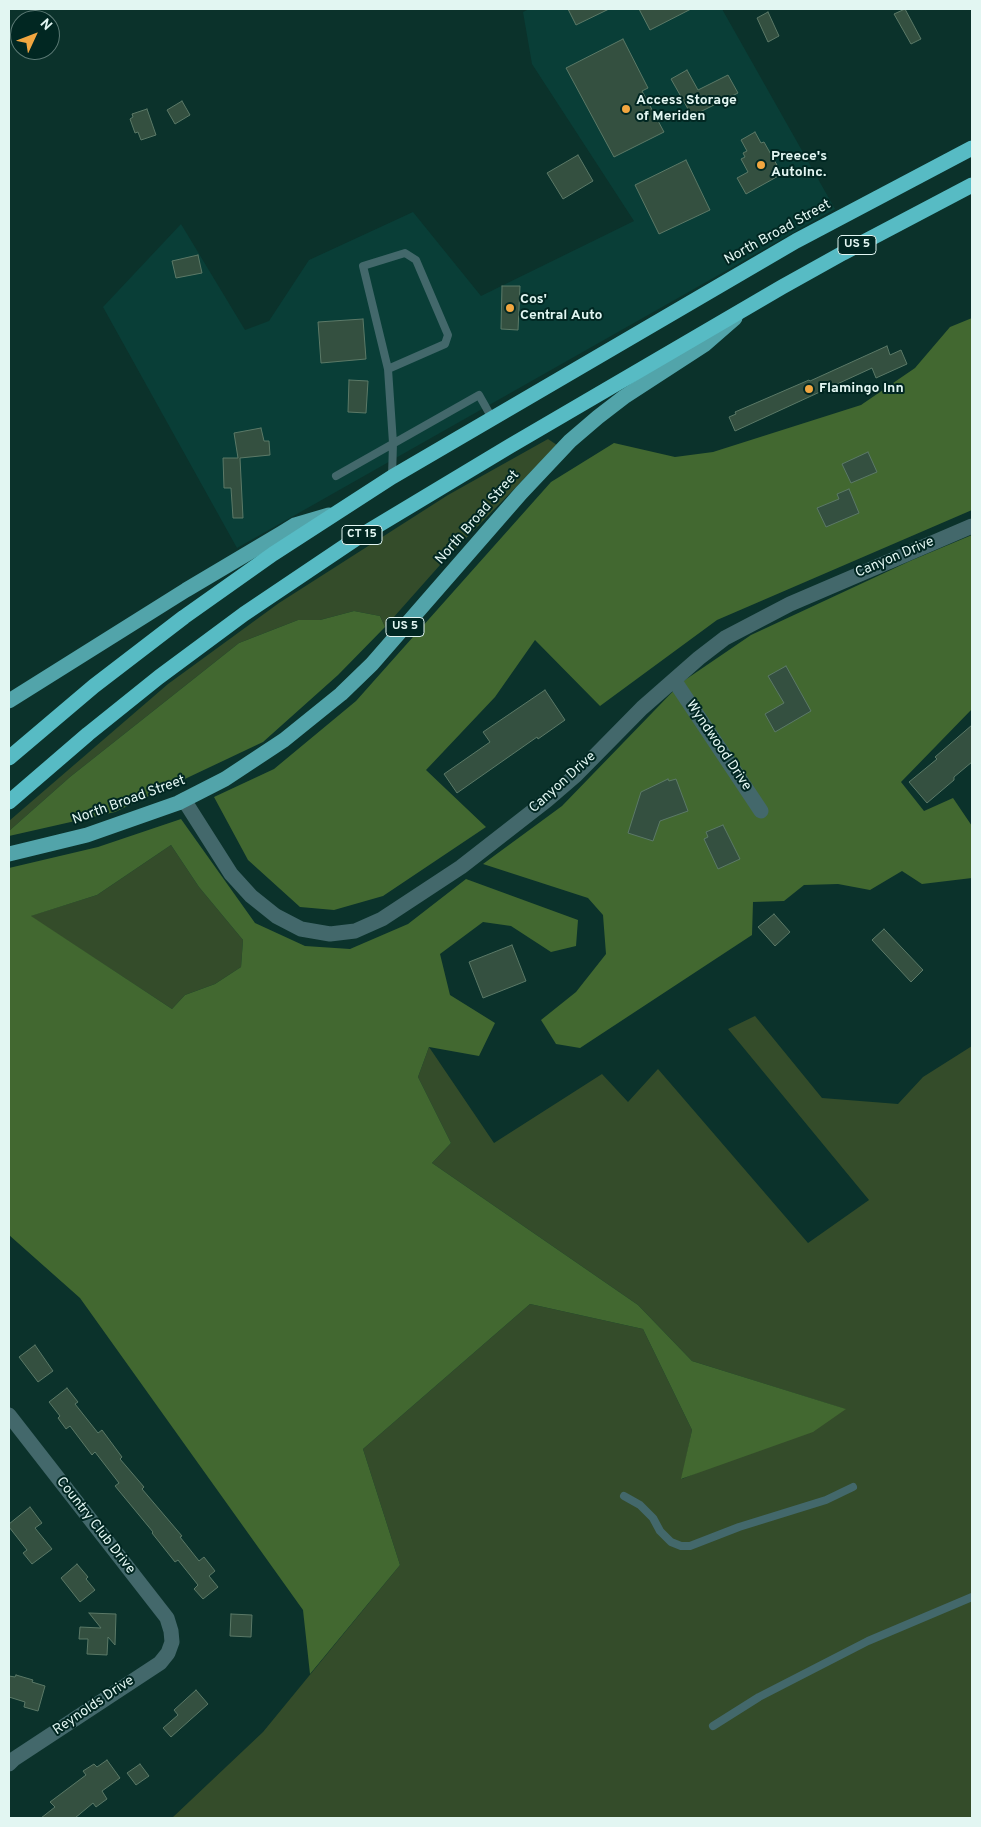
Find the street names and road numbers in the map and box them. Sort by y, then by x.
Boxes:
street label: North Broad Street [722,197,834,269]
road number: US 5 [838,236,876,254]
street label: North Broad Street [433,468,523,568]
road number: CT 15 [342,526,382,544]
street label: Canyon Drive [853,534,937,582]
road number: US 5 [386,618,424,636]
street label: Wyndwood Drive [682,698,754,794]
street label: Canyon Drive [526,749,600,817]
street label: North Broad Street [70,773,188,829]
street label: Country Club Drive [52,1474,138,1578]
street label: Reynolds Drive [50,1673,138,1739]

